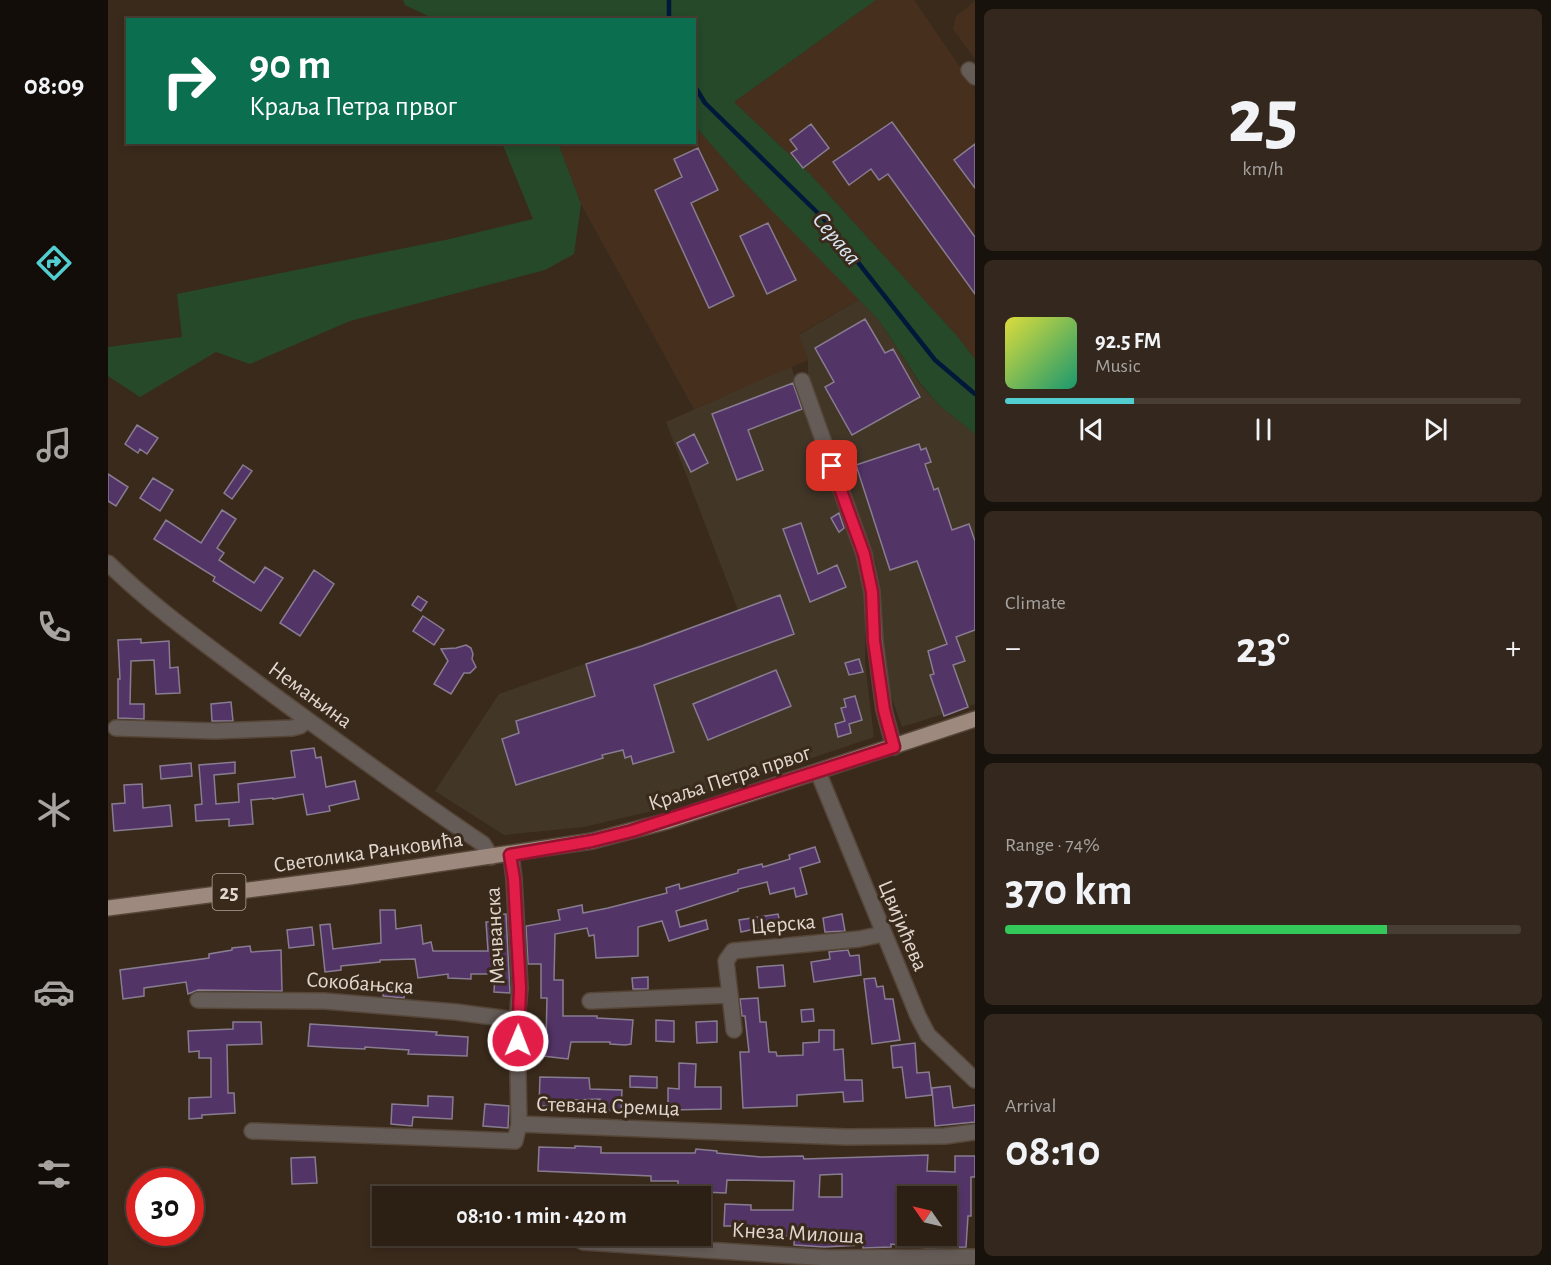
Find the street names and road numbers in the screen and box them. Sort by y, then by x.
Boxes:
street label: Немањина [265,657,356,732]
street label: Краља Петра првог [645,741,814,815]
street label: Светолика Ранковића [272,828,464,876]
road number: 25 [212,874,246,910]
street label: Цвијићева [874,877,932,974]
street label: Мачванска [481,886,509,985]
street label: Церска [750,910,816,938]
street label: Сокобањска [305,968,414,998]
street label: Стевана Сремца [536,1092,680,1120]
street label: Кнеза Милоша [731,1219,865,1247]

